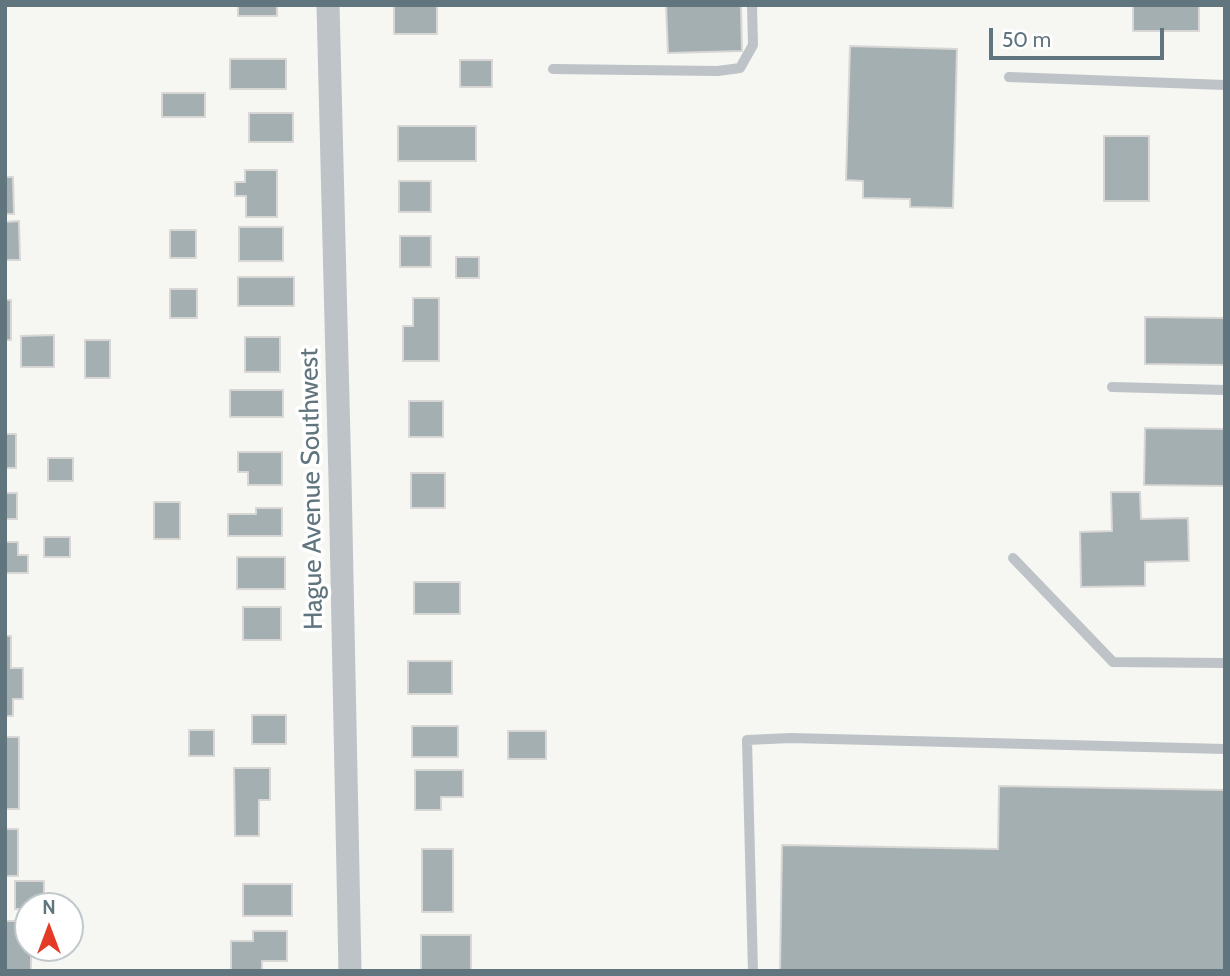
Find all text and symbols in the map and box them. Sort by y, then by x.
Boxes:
scale bar [992,14,1167,58]
text: 50 m [1002,27,1051,52]
street label: Hague Avenue Southwest [294,348,330,630]
north arrow [14,892,84,962]
text: N [42,896,56,919]

